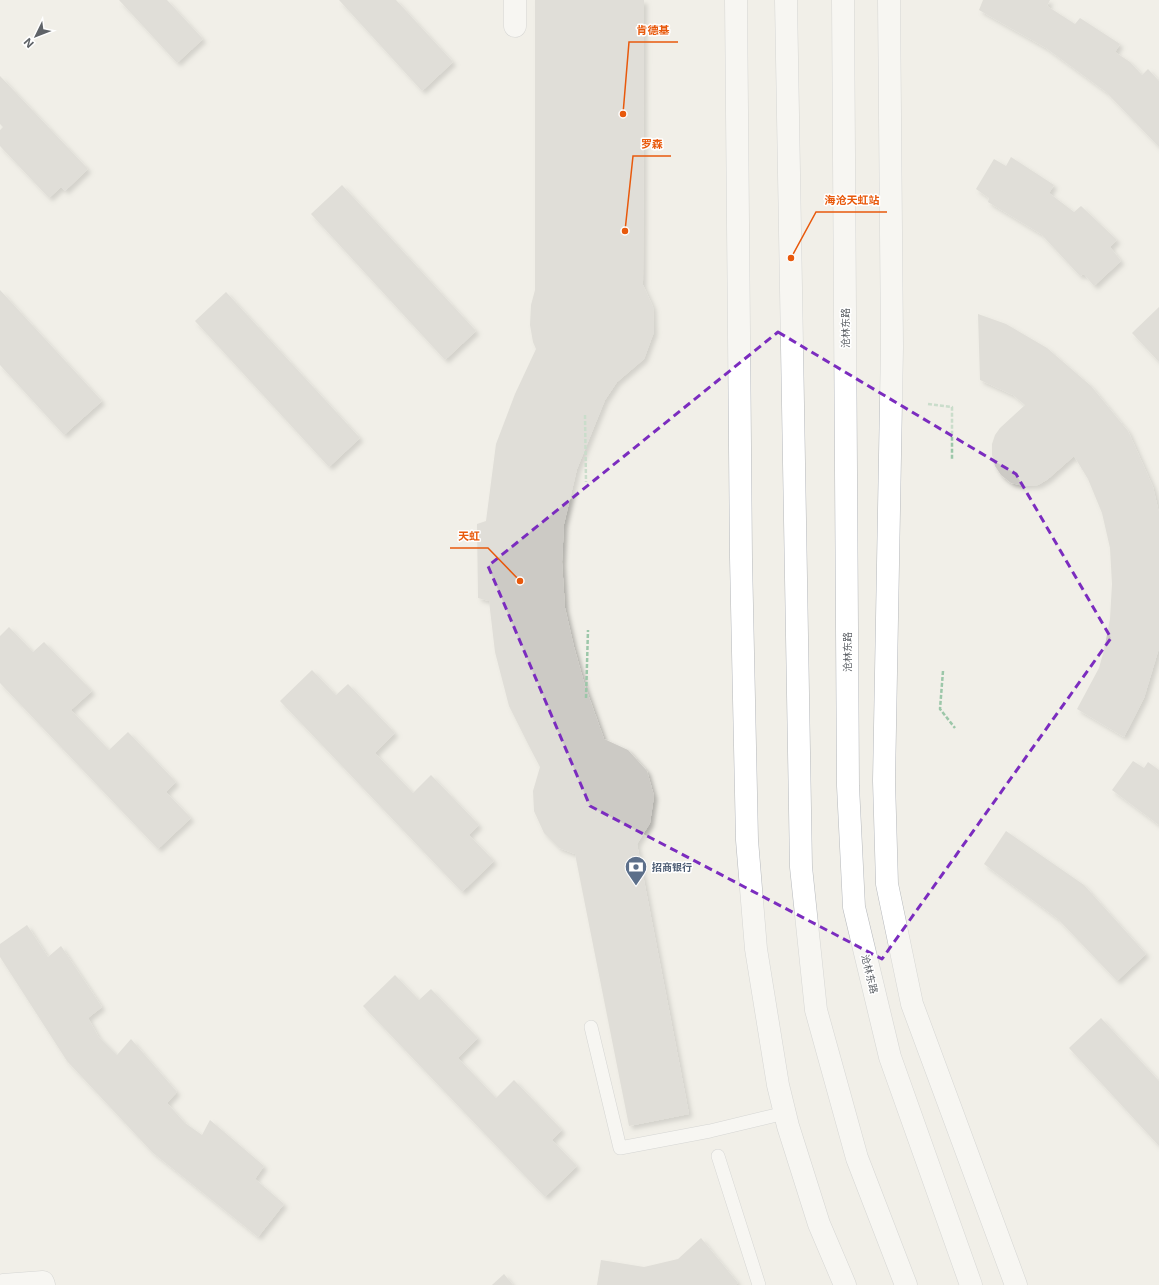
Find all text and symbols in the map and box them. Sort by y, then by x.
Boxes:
north arrow [16,16,56,56]
callout: 肯德基 [629,19,678,42]
text: 肯德基 [637,23,670,37]
text: N [21,35,37,51]
callout: 罗森 [633,133,671,156]
text: 罗森 [641,137,663,151]
callout: 海沧天虹站 [816,189,887,212]
text: 海沧天虹站 [825,193,880,207]
street label: 沧林东路 [839,308,851,348]
callout: 天虹 [450,525,488,548]
text: 天虹 [458,529,480,543]
street label: 沧林东路 [841,632,853,672]
bank icon: 招商银行 [623,854,649,887]
place label: 招商银行 [651,861,692,873]
street label: 沧林东路 [859,953,881,995]

